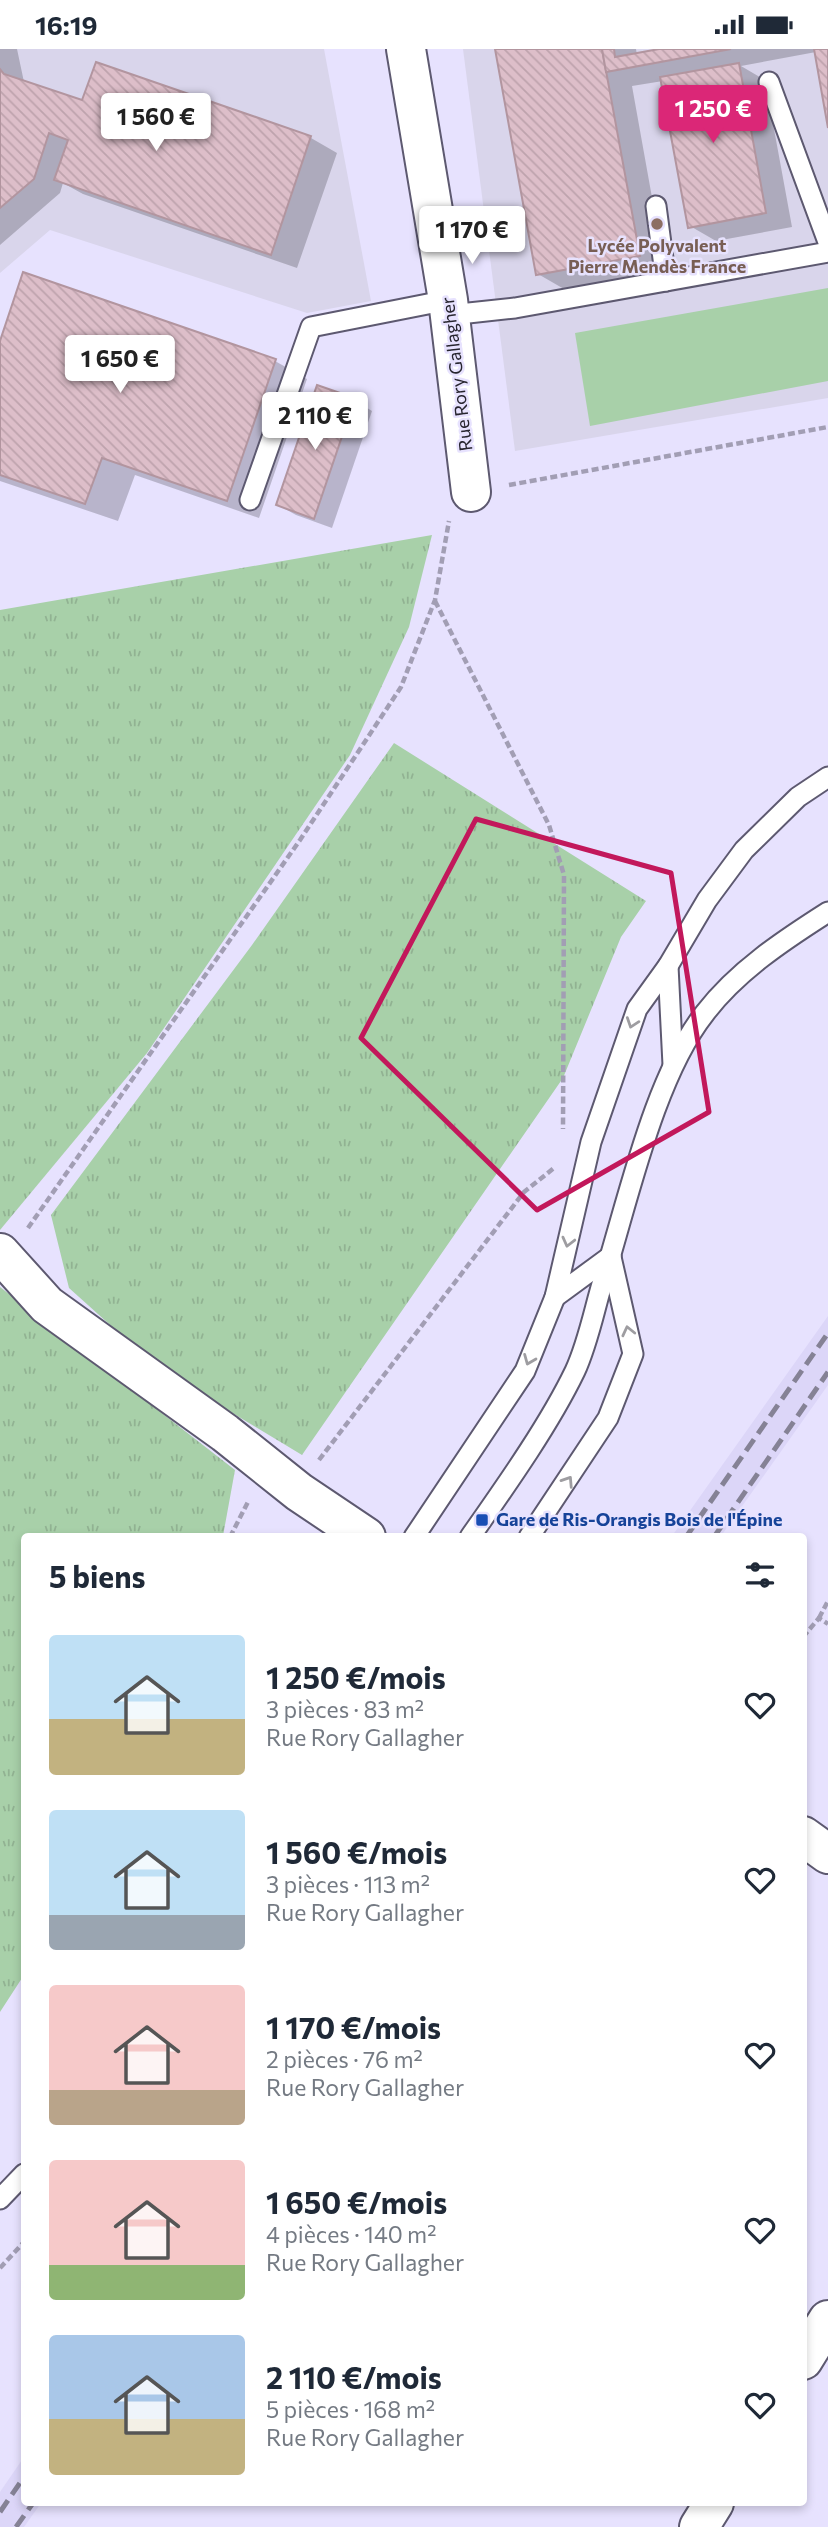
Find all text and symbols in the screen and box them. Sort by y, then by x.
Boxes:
text: 16:19 [35,9,98,40]
pin: 1 250 € [648,85,778,145]
pin: 1 560 € [91,93,221,153]
text: 1 250 € [674,94,752,122]
text: 1 560 € [117,102,195,130]
pin: 1 170 € [407,207,537,266]
text: 1 170 € [435,215,509,243]
marker: Lycée Polyvalent Pierre Mendès France [649,216,665,232]
place label: Lycée Polyvalent Pierre Mendès France [568,234,746,277]
street label: Rue Rory Gallagher [436,296,476,452]
pin: 1 650 € [55,335,185,395]
text: 1 650 € [81,344,159,372]
pin: 2 110 € [250,393,380,452]
text: 2 110 € [278,401,352,429]
one-way arrow [626,1017,640,1029]
one-way arrow [562,1235,576,1247]
one-way arrow [621,1325,636,1337]
one-way arrow [524,1354,538,1366]
one-way arrow [560,1475,573,1488]
place label: Gare de Ris-Orangis Bois de l'Épine [496,1508,782,1530]
marker: Gare de Ris-Orangis Bois de l'Épine [474,1512,490,1528]
icon: filters [741,1556,779,1594]
text: 5 biens [49,1557,145,1594]
text: 1 250 €/mois [266,1658,446,1695]
icon: home [105,1663,189,1747]
icon: heart [741,1686,779,1724]
text: 3 pièces · 83 m² [266,1695,424,1723]
text: Rue Rory Gallagher [266,1723,464,1751]
text: 1 560 €/mois [266,1833,447,1870]
icon: home [105,1838,189,1922]
icon: heart [741,1861,779,1899]
text: 3 pièces · 113 m² [266,1870,430,1898]
text: Rue Rory Gallagher [266,1898,464,1926]
text: 1 170 €/mois [266,2008,441,2045]
icon: home [105,2013,189,2097]
icon: heart [741,2036,779,2074]
text: 2 pièces · 76 m² [266,2045,423,2073]
text: Rue Rory Gallagher [266,2073,464,2101]
text: 1 650 €/mois [266,2183,447,2220]
icon: home [105,2188,189,2272]
icon: heart [741,2211,779,2249]
text: 4 pièces · 140 m² [266,2220,436,2248]
text: Rue Rory Gallagher [266,2248,464,2276]
text: 2 110 €/mois [266,2358,442,2395]
icon: home [105,2363,189,2447]
icon: heart [741,2386,779,2424]
text: 5 pièces · 168 m² [266,2395,435,2423]
text: Rue Rory Gallagher [266,2423,464,2451]

